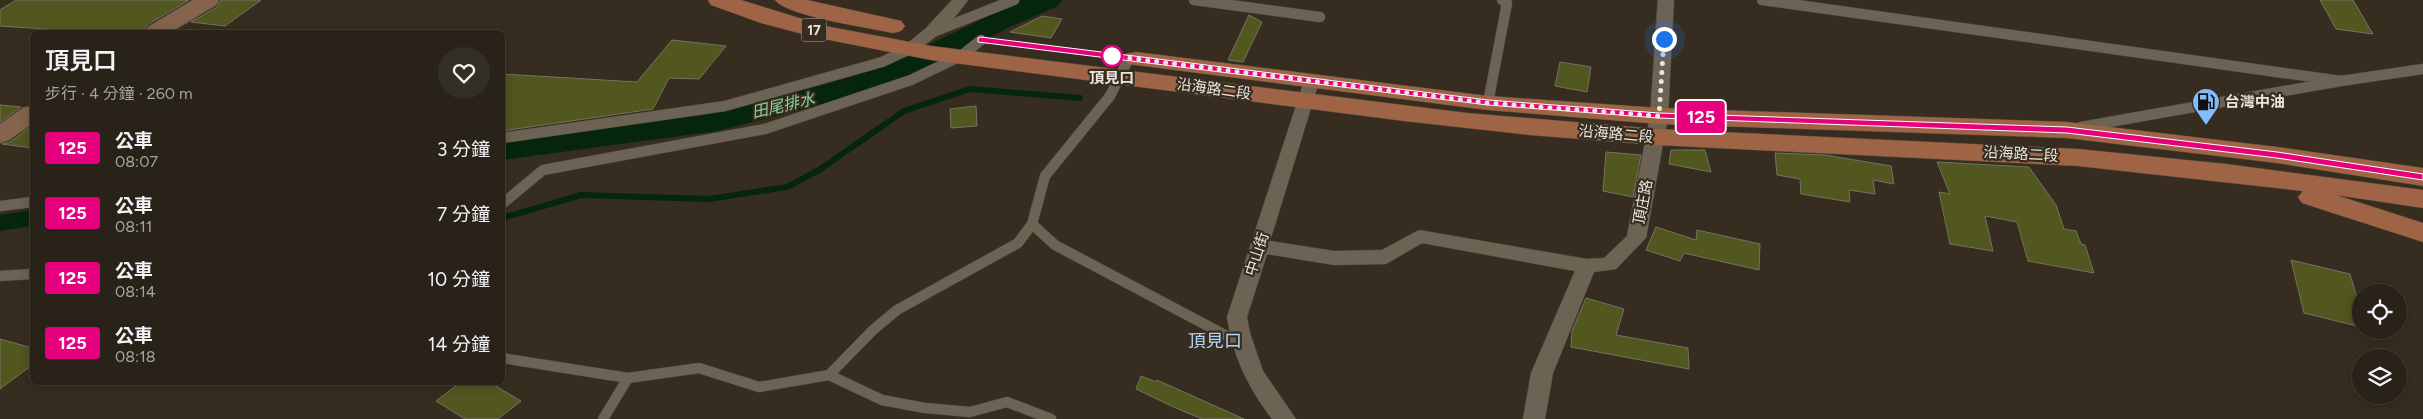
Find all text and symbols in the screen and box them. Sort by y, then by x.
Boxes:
road number: 17 [802,18,826,42]
your location [1652,27,1677,52]
marker: 頂見口 [1101,45,1123,67]
text: 頂見口 [45,46,117,75]
button: heart [438,47,490,99]
place label: 頂見口 [1089,69,1135,87]
street label: 沿海路二段 [1176,75,1252,103]
text: 步行 · 4 分鐘 · 260 m [45,84,193,103]
fuel station icon: 台灣中油 [2191,87,2221,126]
water label: 田尾排水 [750,89,817,122]
place label: 台灣中油 [2225,93,2285,111]
line badge: 125 [1672,101,1730,133]
text: 125 [1687,106,1715,128]
street label: 沿海路二段 [1578,122,1654,146]
text: 公車 [115,129,153,152]
text: 125 [58,137,87,159]
text: 3 分鐘 [437,138,490,161]
street label: 沿海路二段 [1983,143,2059,165]
text: 08:07 [115,152,158,171]
street label: 頂庄路 [1630,178,1656,226]
text: 公車 [115,194,153,217]
text: 125 [58,202,87,224]
text: 7 分鐘 [437,203,490,226]
text: 08:11 [115,217,152,236]
street label: 中山街 [1241,230,1273,278]
text: 公車 [115,259,153,282]
text: 125 [58,267,87,289]
text: 10 分鐘 [427,268,490,291]
text: 08:14 [115,282,156,301]
map controls [2352,284,2407,404]
button: locate [2352,284,2407,339]
text: 公車 [115,324,153,347]
district label: 頂見口 [1188,330,1242,352]
text: 125 [58,332,87,354]
text: 14 分鐘 [428,333,490,356]
text: 08:18 [115,347,156,366]
button: layers [2352,349,2407,404]

